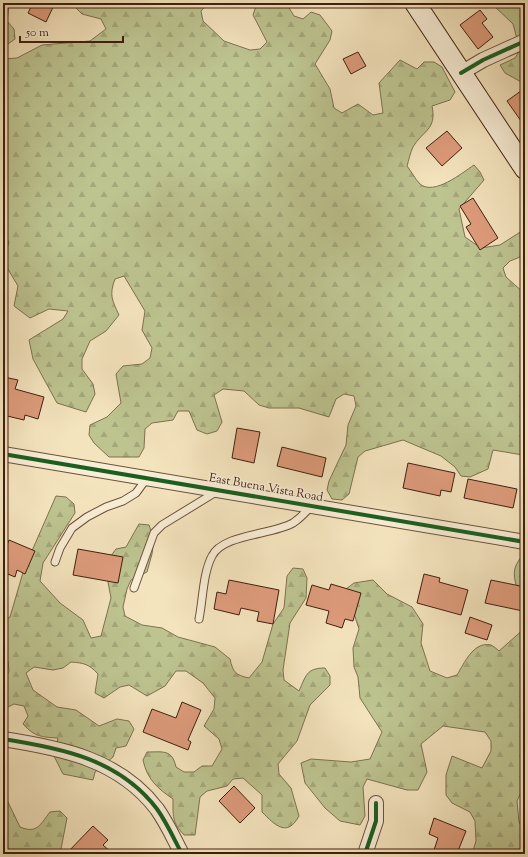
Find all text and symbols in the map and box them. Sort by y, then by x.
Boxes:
scale bar [20,18,123,44]
text: 50 m [25,24,49,42]
street label: East Buena Vista Road [207,469,325,507]

